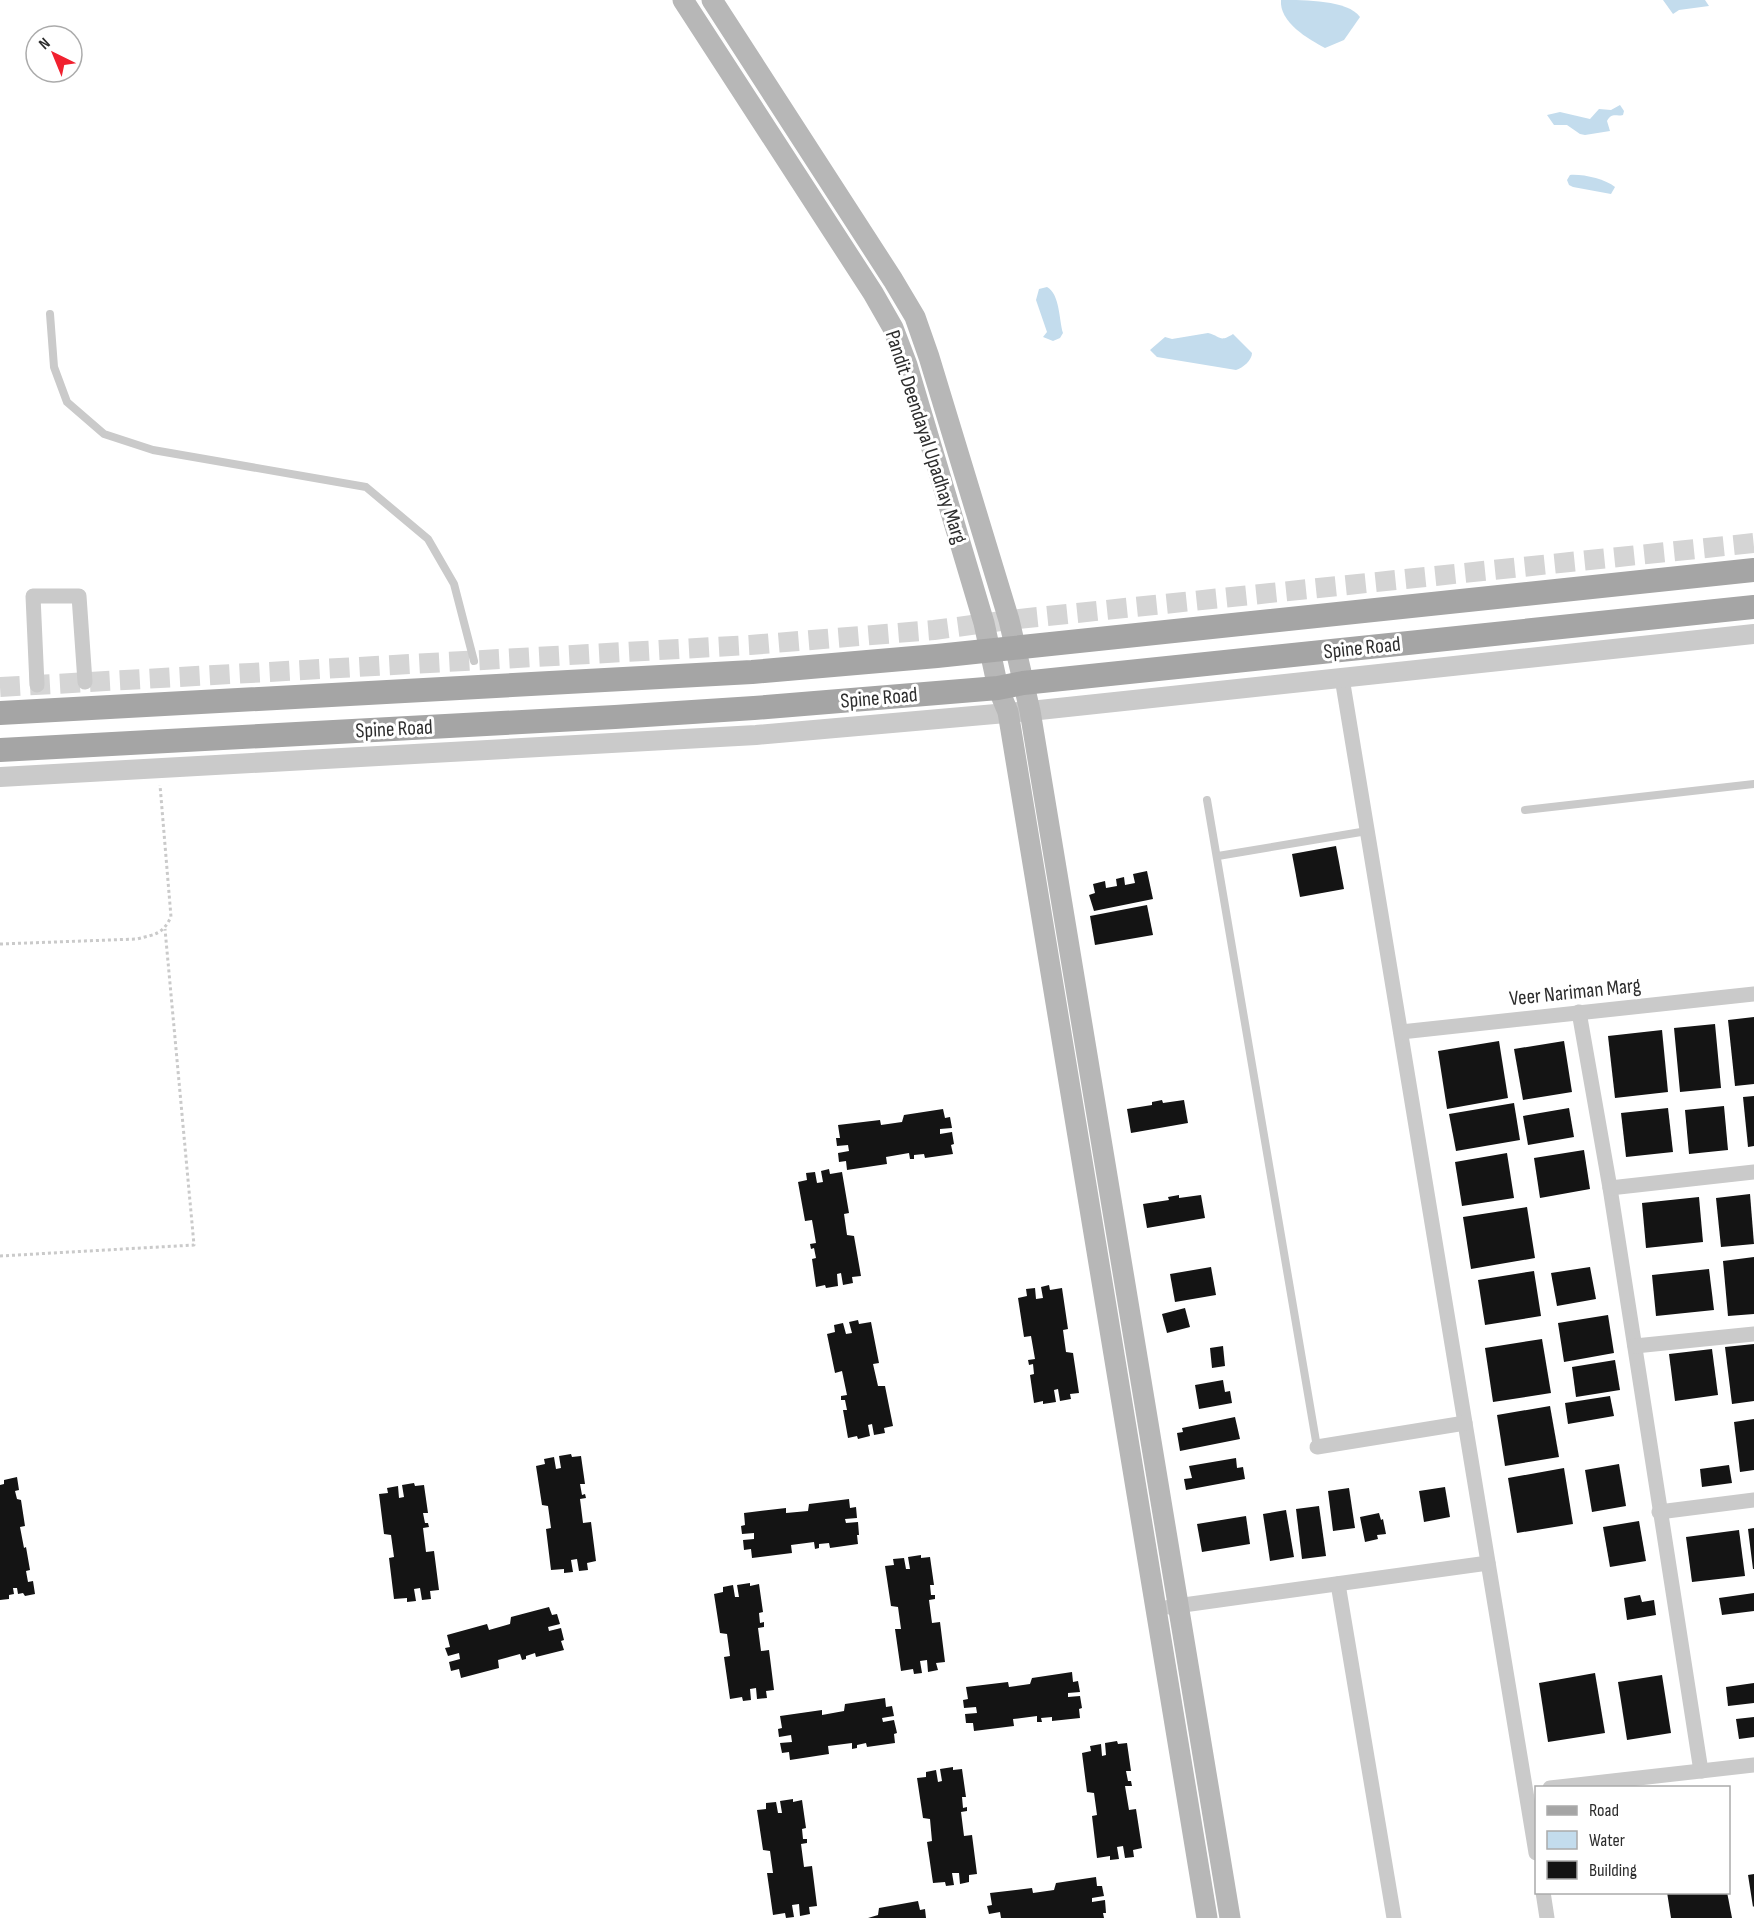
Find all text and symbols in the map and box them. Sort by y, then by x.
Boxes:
north arrow [24,24,84,84]
text: N [35,34,54,54]
street label: Pandit Deendayal Upadhay Marg [880,327,972,547]
street label: Spine Road [1322,632,1402,664]
street label: Spine Road [839,682,919,714]
street label: Spine Road [355,714,433,744]
street label: Veer Nariman Marg [1508,973,1642,1011]
legend [1535,1786,1730,1894]
text: Road [1589,1800,1619,1821]
text: Water [1589,1830,1625,1851]
text: Building [1589,1860,1637,1881]

